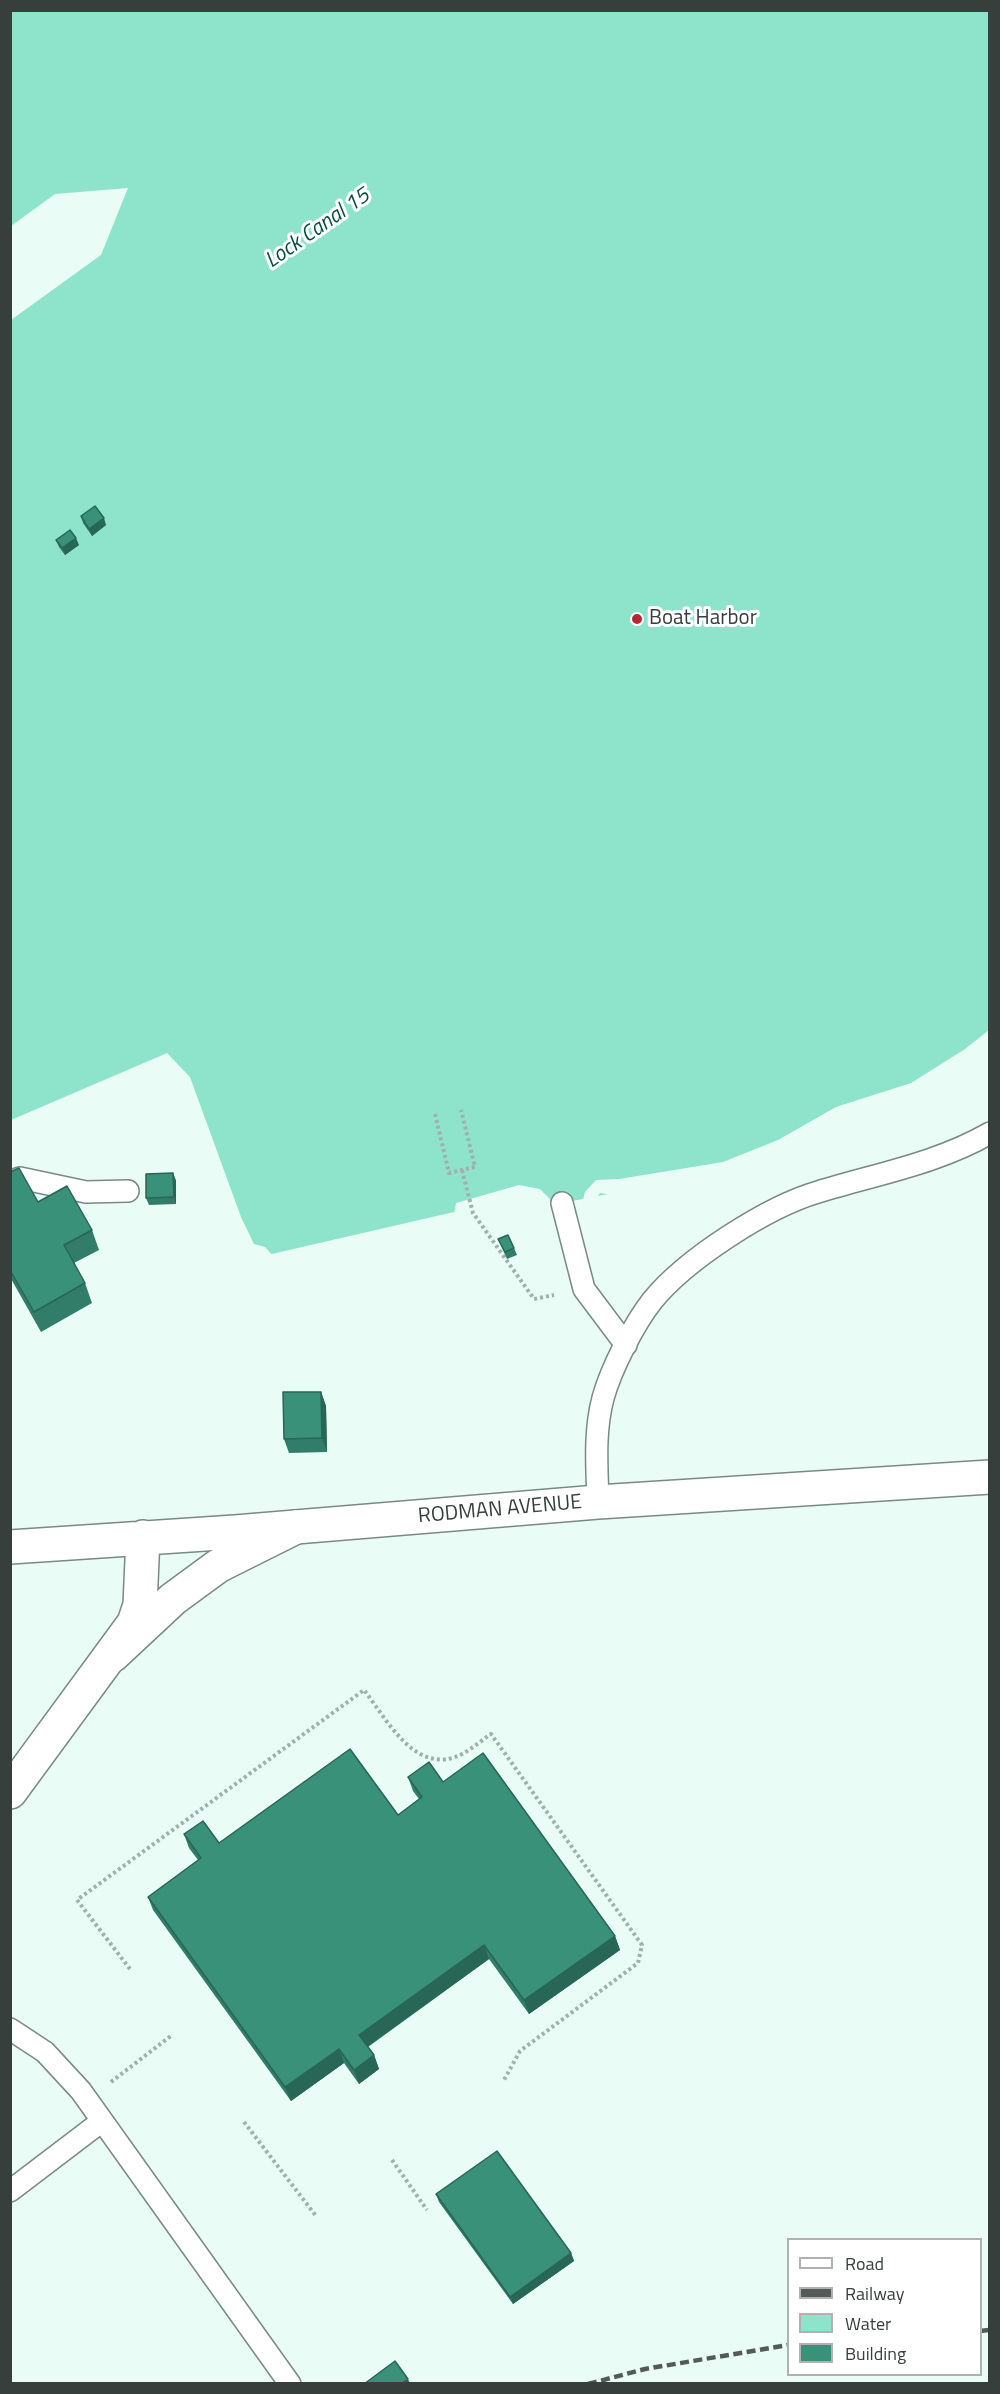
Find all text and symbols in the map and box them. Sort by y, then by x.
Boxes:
water label: Lock Canal 15 [261,183,375,275]
place label: Boat Harbor [649,606,757,632]
marker: Boat Harbor [630,612,644,626]
street label: RODMAN AVENUE [417,1490,583,1530]
legend [787,2238,982,2376]
text: Road [845,2250,884,2277]
text: Railway [845,2280,904,2307]
text: Water [845,2310,891,2337]
text: Building [845,2340,906,2367]

